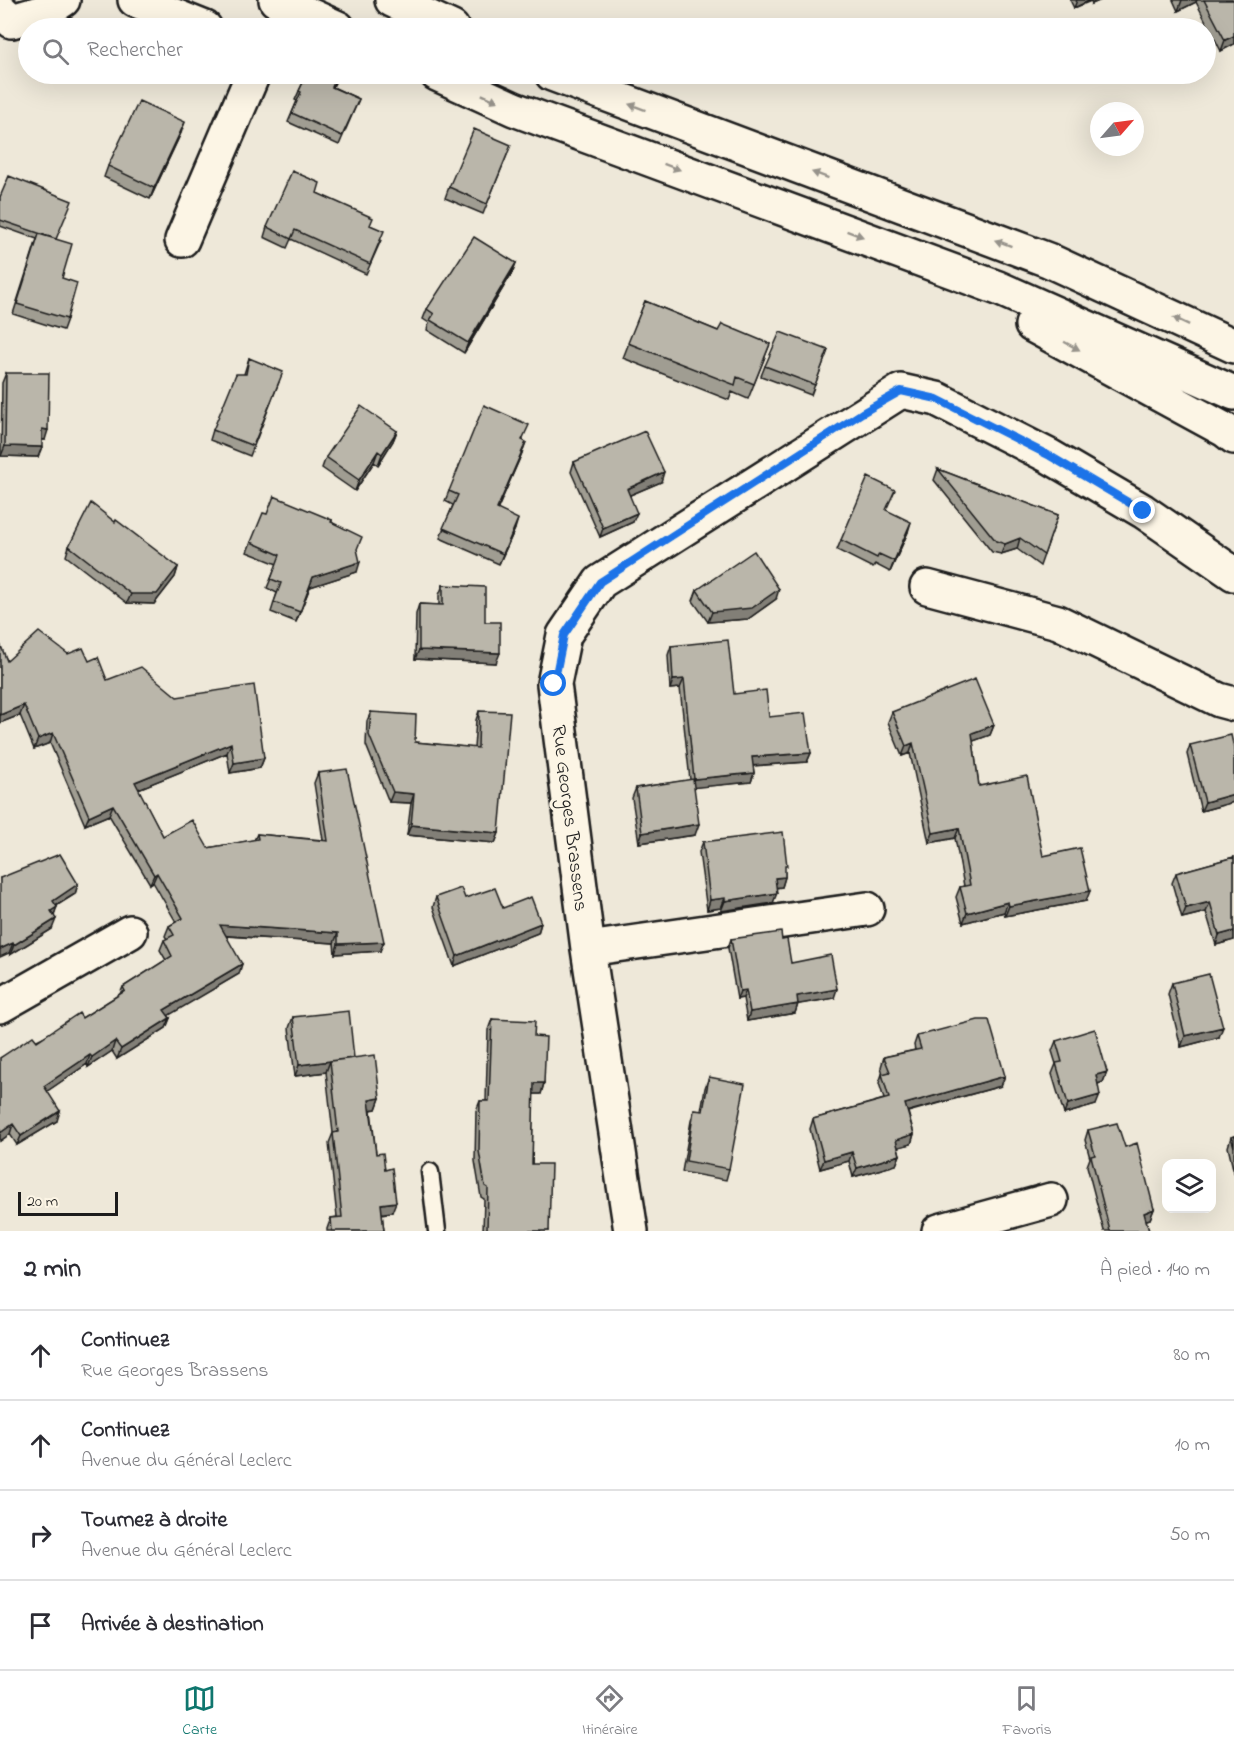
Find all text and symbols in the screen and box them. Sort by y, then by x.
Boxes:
search box [18,18,1216,84]
icon: search [39,35,72,68]
text: Rechercher [87,35,183,67]
one-way arrow [482,93,499,102]
one-way arrow [628,101,646,111]
north arrow [1090,102,1144,156]
one-way arrow [664,162,682,172]
one-way arrow [811,169,829,179]
one-way arrow [847,230,865,240]
one-way arrow [993,237,1011,247]
one-way arrow [1172,317,1189,326]
one-way arrow [1063,341,1080,351]
route end [1129,497,1155,523]
route start [540,670,566,696]
street label: Rue Georges Brassens [542,724,594,913]
map controls [1162,1159,1216,1213]
button: layers [1162,1159,1216,1213]
scale bar [18,1189,118,1216]
text: 20 m [27,1190,58,1214]
text: 2 min [24,1251,81,1289]
text: À pied · 140 m [1100,1256,1210,1285]
text: Continuez [81,1325,169,1357]
icon: ahead [24,1339,57,1372]
text: 80 m [1173,1341,1210,1370]
text: Rue Georges Brassens [81,1357,268,1386]
text: Continuez [81,1415,169,1447]
icon: ahead [24,1429,57,1462]
text: 10 m [1174,1431,1210,1460]
text: Avenue du Général Leclerc [81,1447,292,1476]
text: Tournez à droite [81,1505,227,1537]
icon: right [24,1519,57,1552]
text: 50 m [1169,1521,1210,1550]
text: Avenue du Général Leclerc [81,1537,292,1566]
icon: arrive [24,1609,57,1642]
text: Arrivée à destination [81,1609,264,1641]
tab: Carte [182,1682,217,1742]
tab: Itinéraire [582,1682,638,1742]
tab: Favoris [1002,1682,1052,1742]

